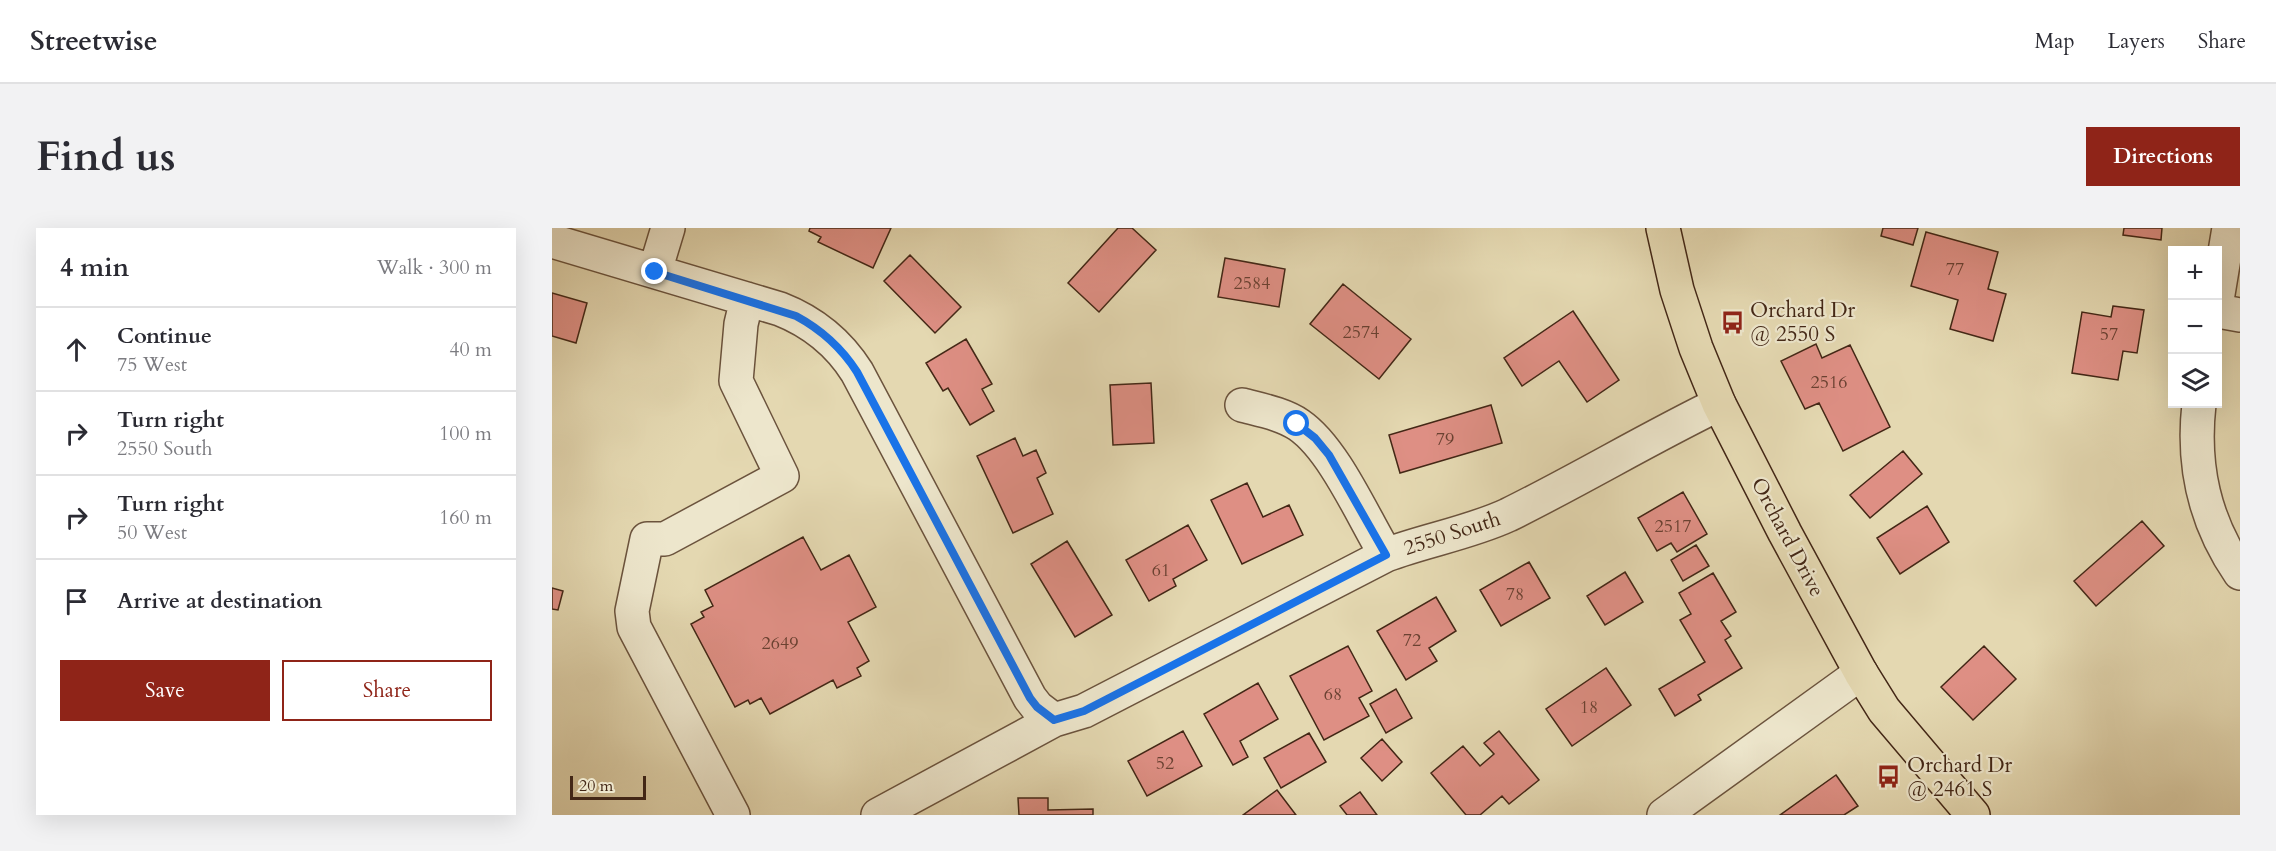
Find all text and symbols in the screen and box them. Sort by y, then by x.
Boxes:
text: Streetwise [30,22,158,60]
text: Map [2035,27,2075,56]
text: Layers [2108,27,2165,56]
text: Share [2198,27,2246,56]
button: Directions [2086,127,2240,186]
text: Find us [36,128,176,185]
map controls [2168,246,2222,408]
button: + [2168,246,2222,300]
text: 4 min [60,250,129,285]
text: Walk · 300 m [377,254,492,281]
house number: 77 [1946,257,1964,282]
route end [641,258,667,284]
house number: 2584 [1234,271,1270,296]
place label: Orchard Dr @ 2550 S [1750,296,1856,349]
button: − [2168,300,2222,354]
bus stop icon: Orchard Dr @ 2550 S [1719,309,1745,335]
house number: 2574 [1343,320,1379,345]
text: Continue [117,321,212,351]
house number: 57 [2100,322,2118,347]
icon: ahead [60,333,93,366]
text: 40 m [449,336,492,363]
text: 75 West [117,351,187,378]
button: layers [2168,354,2222,408]
house number: 2516 [1811,370,1847,395]
text: Turn right [117,405,224,435]
route start [1283,410,1309,436]
icon: right [60,417,93,450]
text: 100 m [439,420,492,447]
house number: 79 [1436,427,1454,452]
text: 2550 South [117,435,212,462]
street label: Orchard Drive [1744,472,1831,602]
text: Turn right [117,489,224,519]
icon: right [60,501,93,534]
text: 160 m [439,504,492,531]
street label: 2550 South [1400,504,1505,563]
house number: 2517 [1655,514,1691,539]
text: 50 West [117,519,187,546]
house number: 61 [1152,558,1170,583]
house number: 78 [1506,582,1524,607]
icon: arrive [60,585,93,618]
text: Arrive at destination [117,586,322,616]
house number: 72 [1403,628,1421,653]
house number: 2649 [762,631,798,656]
button: Save [60,660,270,721]
button: Share [282,660,492,721]
house number: 68 [1324,682,1342,707]
house number: 18 [1580,695,1598,720]
house number: 52 [1156,751,1174,776]
place label: Orchard Dr @ 2461 S [1907,751,2013,804]
bus stop icon: Orchard Dr @ 2461 S [1876,764,1902,790]
scale bar [570,773,646,800]
text: 20 m [579,775,613,797]

